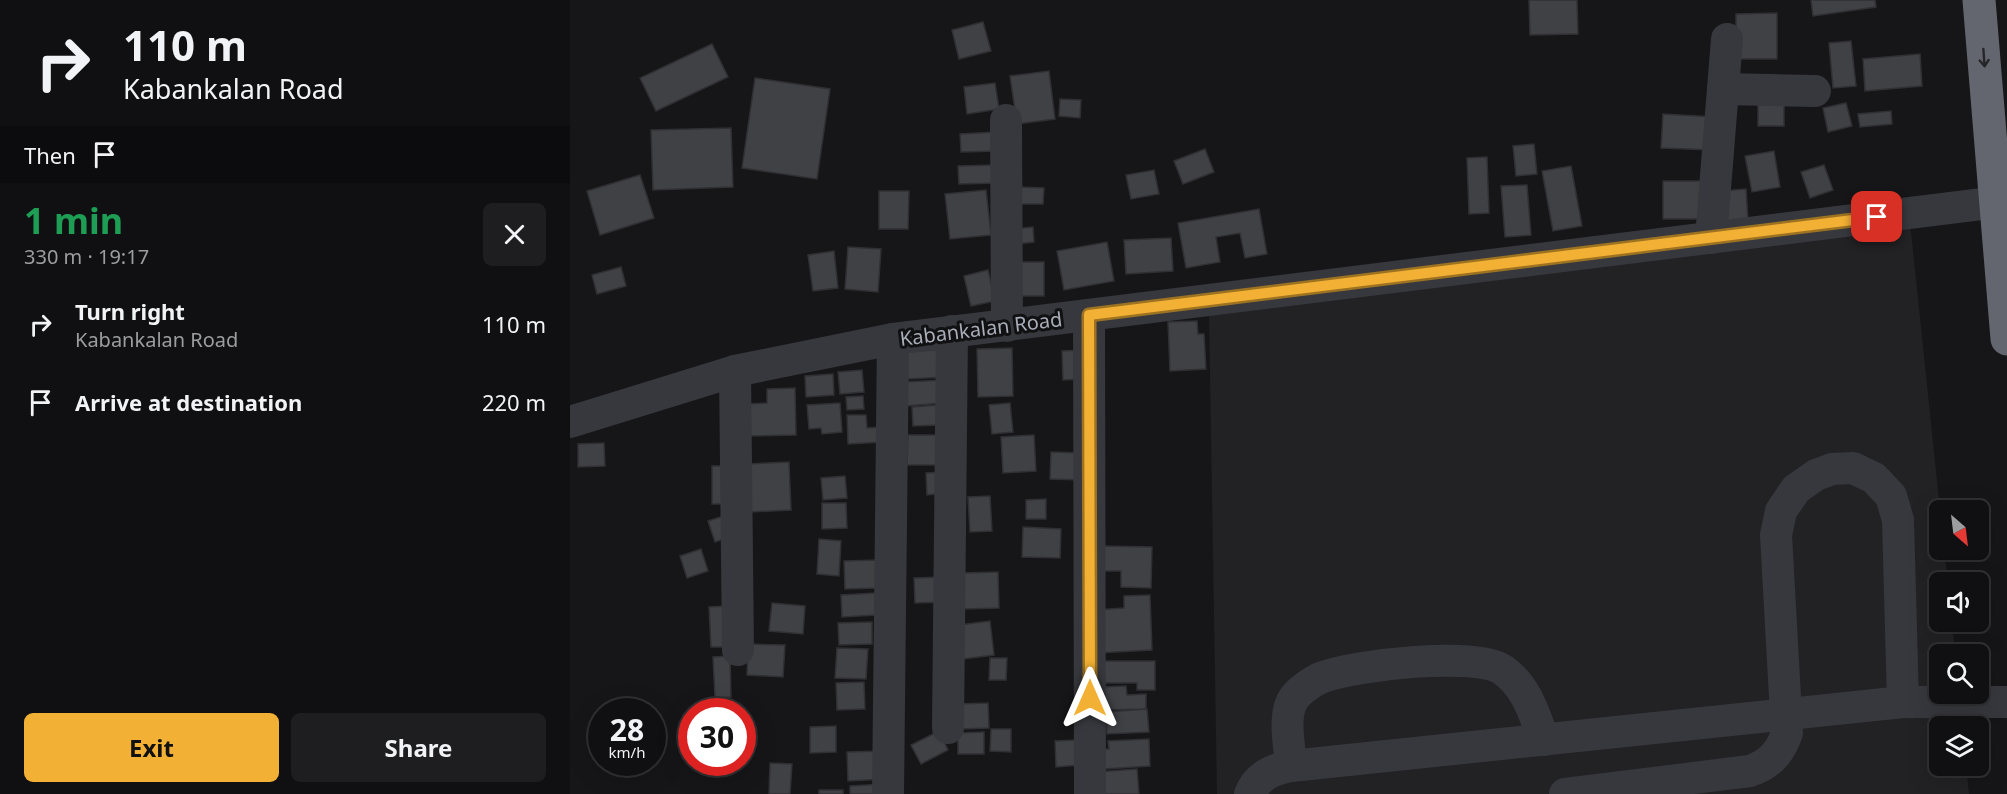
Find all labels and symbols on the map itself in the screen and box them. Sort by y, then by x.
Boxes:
one-way arrow [1979,48,1990,68]
pin [1851,191,1902,242]
street label: Kabankalan Road [898,305,1064,352]
north arrow [1929,500,1989,560]
position arrow [1058,666,1122,730]
speed limit sign: 30 [678,698,756,776]

